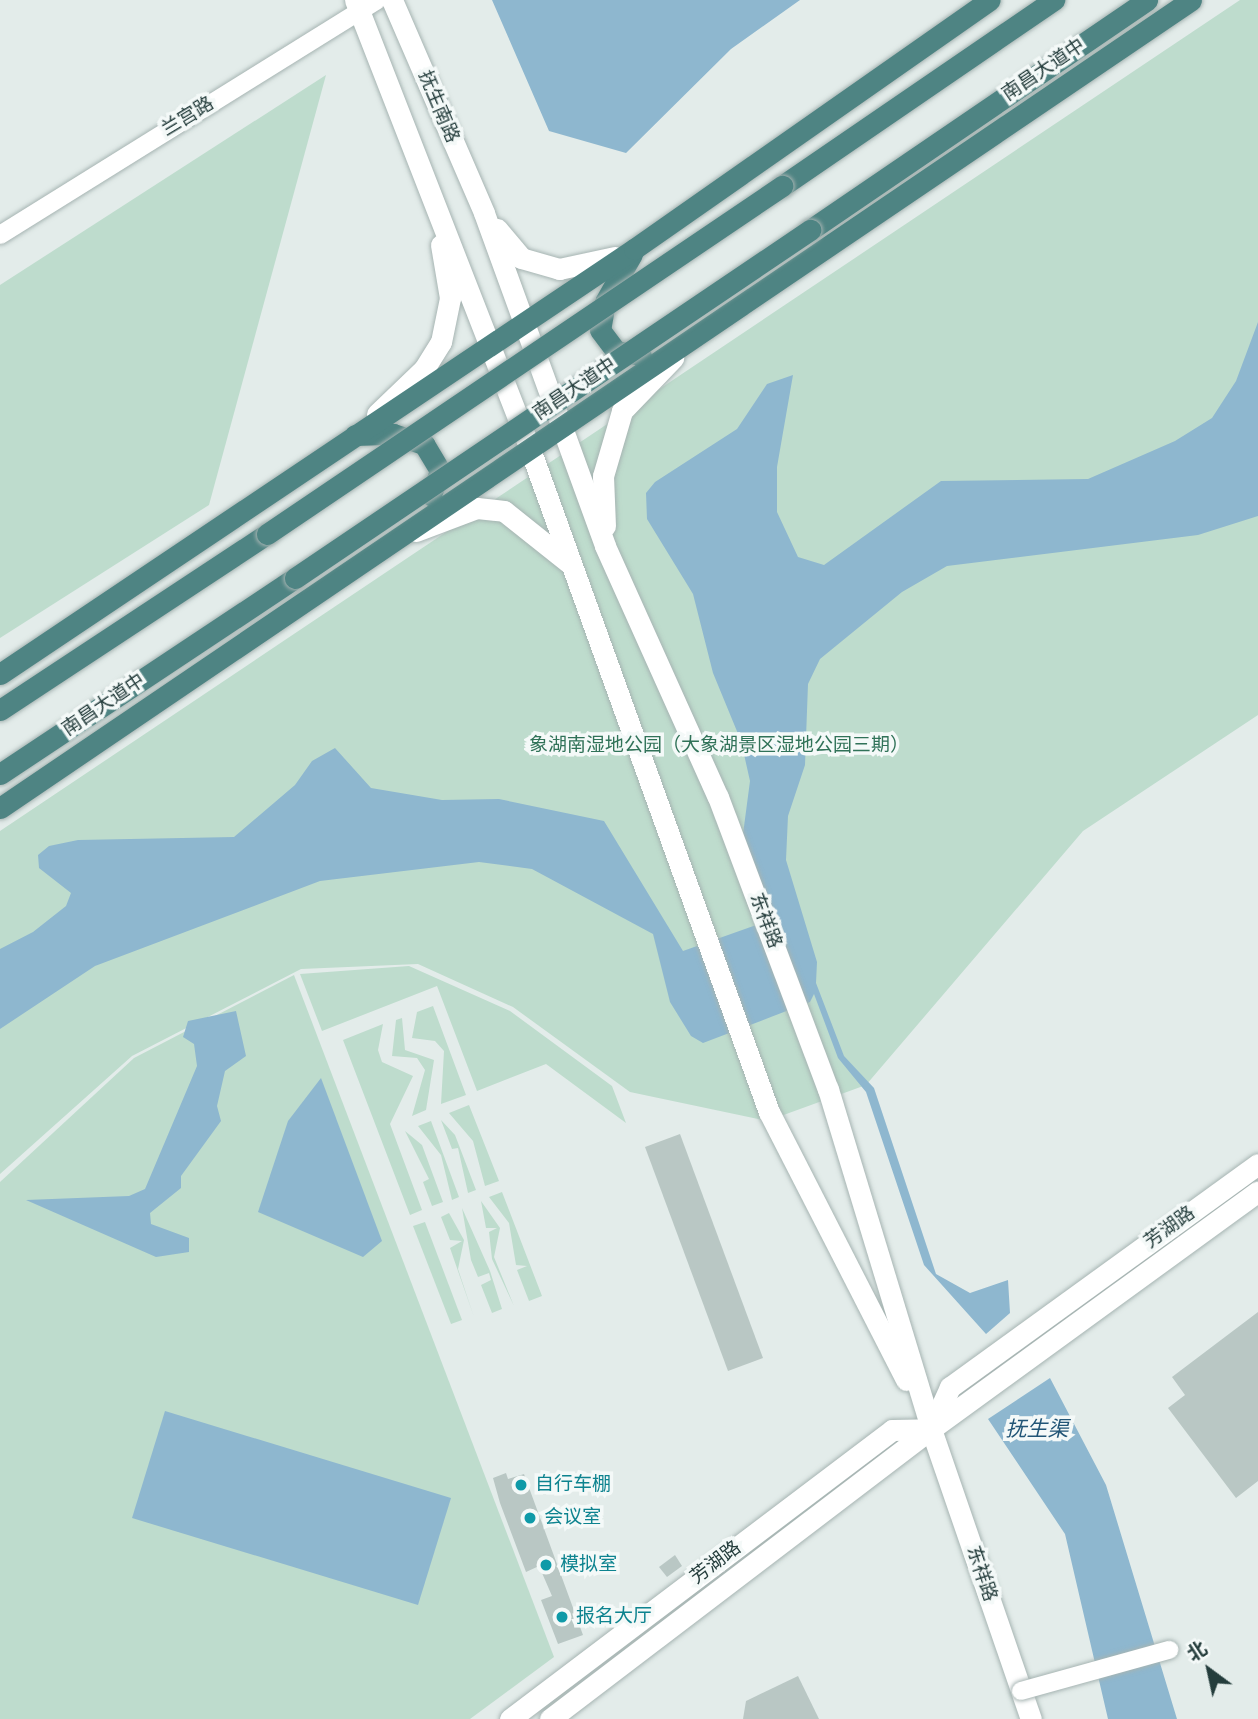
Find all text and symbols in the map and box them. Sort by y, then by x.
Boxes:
street label: 南昌大道中 [998,34,1090,106]
street label: 抚生南路 [413,68,463,146]
street label: 兰宫路 [158,93,218,141]
street label: 南昌大道中 [529,353,621,425]
street label: 南昌大道中 [58,669,150,741]
park label: 象湖南湿地公园（大象湖景区湿地公园三期） [529,735,909,757]
street label: 东祥路 [744,890,786,952]
street label: 芳湖路 [1140,1202,1200,1254]
water label: 抚生渠 [1006,1416,1068,1442]
place label: 自行车棚 [535,1474,611,1496]
marker: 自行车棚 [513,1477,529,1493]
place label: 会议室 [544,1507,601,1529]
marker: 会议室 [522,1510,538,1526]
street label: 芳湖路 [686,1537,746,1589]
street label: 东祥路 [961,1543,1001,1605]
place label: 模拟室 [560,1554,617,1576]
marker: 模拟室 [538,1557,554,1573]
place label: 报名大厅 [576,1606,652,1628]
marker: 报名大厅 [554,1609,570,1625]
north arrow [1174,1635,1244,1705]
text: 北 [1182,1635,1213,1668]

